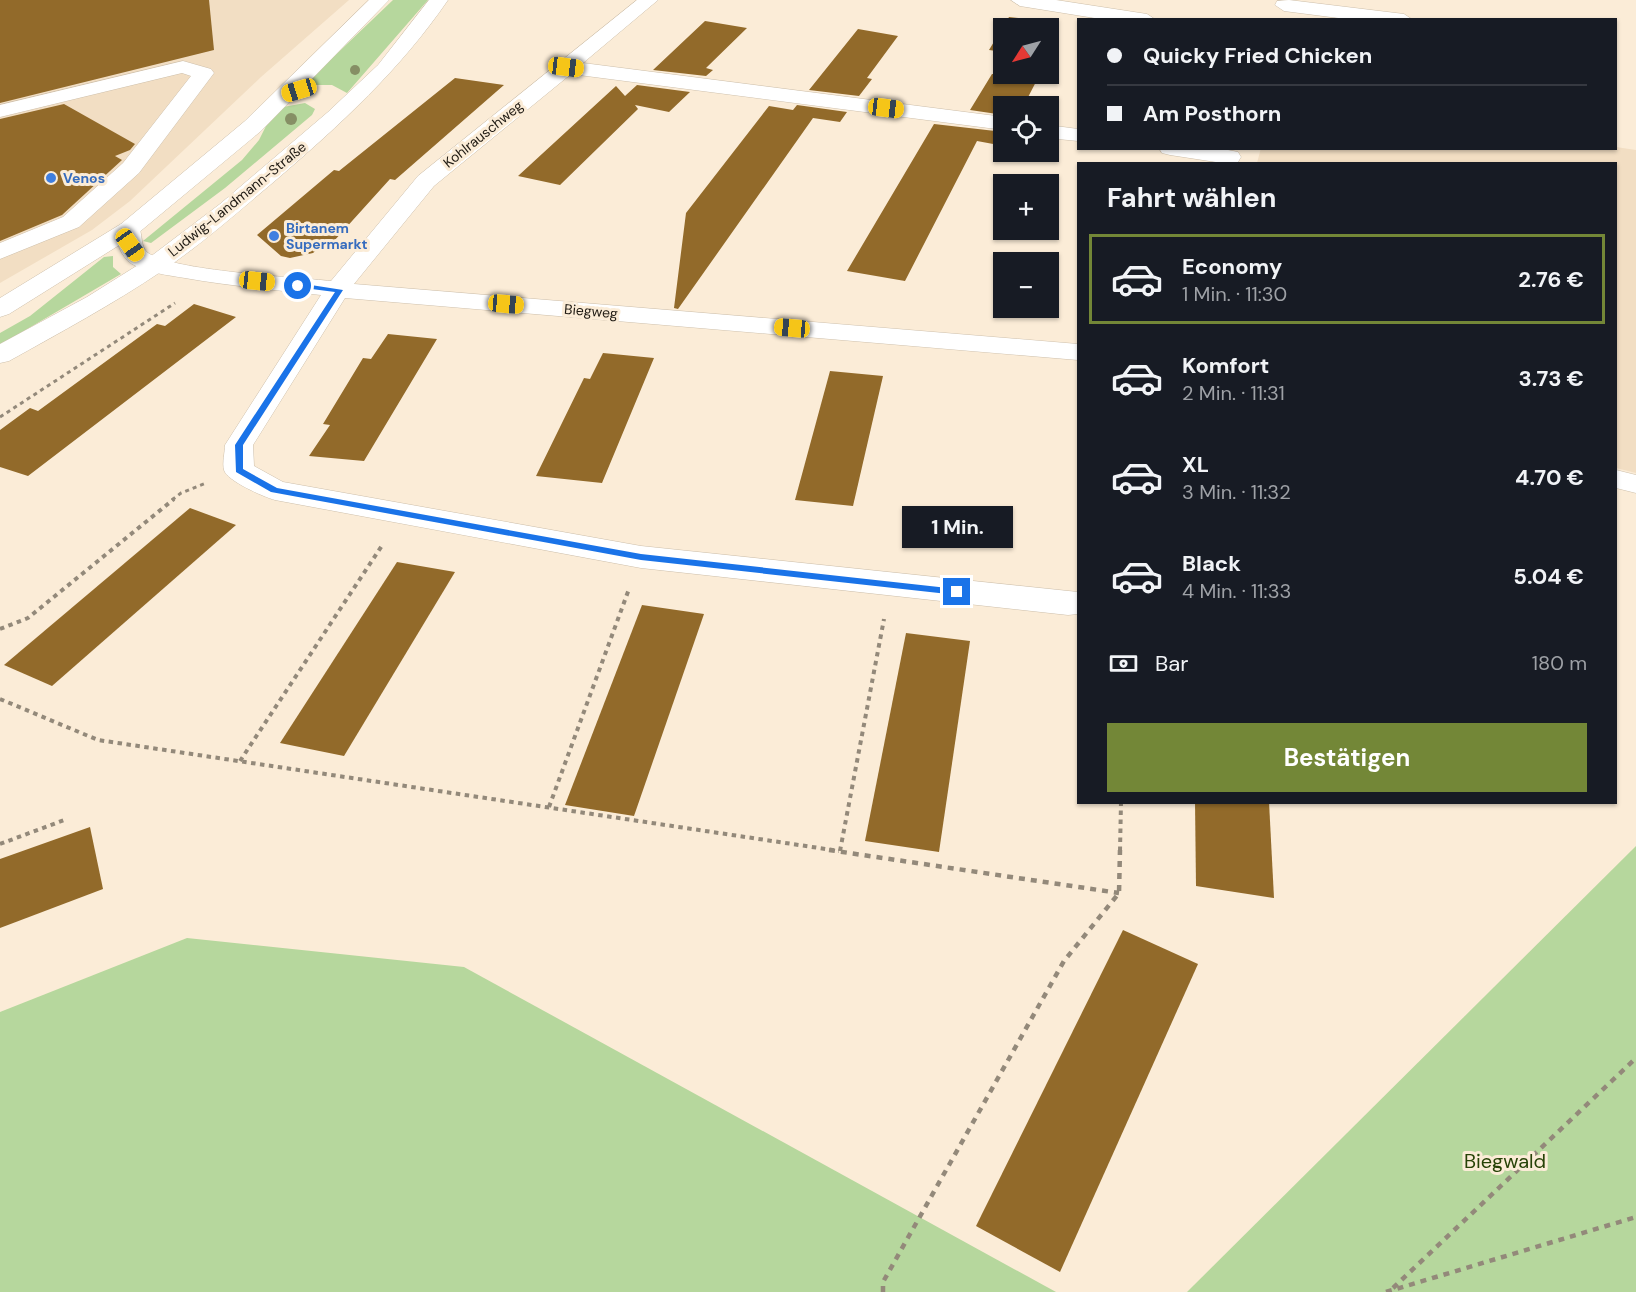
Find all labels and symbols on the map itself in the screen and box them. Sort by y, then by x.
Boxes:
north arrow [993,18,1059,84]
car [547,56,585,78]
car [279,76,319,104]
street label: Kohlrauschweg [440,96,527,172]
car [867,97,905,119]
street label: Ludwig-Landmann-Straße [164,138,310,260]
place label: Venos [63,169,105,187]
marker: Venos [44,171,58,185]
place label: Birtanem Supermarkt [286,219,368,253]
car [112,225,148,265]
marker: Birtanem Supermarkt [267,229,281,243]
car [238,270,276,292]
route start [284,272,311,299]
car [487,293,525,315]
street label: Biegweg [563,300,619,322]
car [773,317,811,339]
callout: 1 Min. [902,505,1012,547]
route end [943,578,970,605]
park label: Biegwald [1464,1148,1546,1174]

